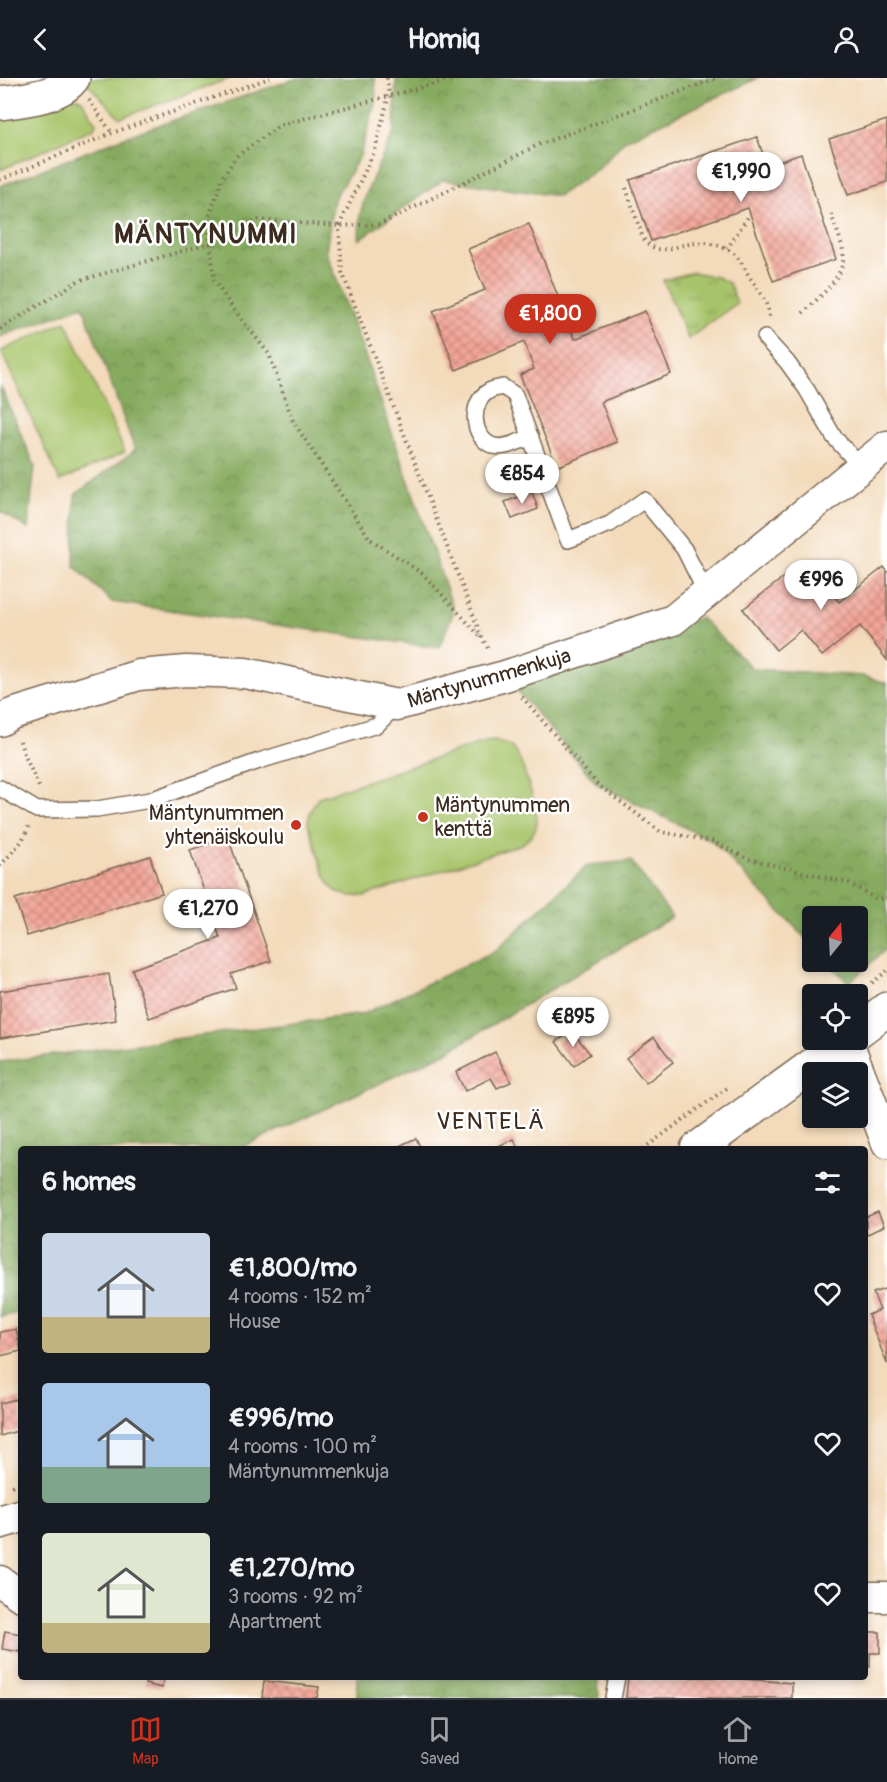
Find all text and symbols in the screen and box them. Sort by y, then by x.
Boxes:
icon: back [24,23,57,56]
text: Homiq [407,23,480,56]
icon: person [830,23,863,56]
pin: €1,990 [692,152,790,203]
text: €1,990 [711,159,771,184]
district label: MÄNTYNUMMI [114,218,298,251]
pin: €1,800 [501,294,599,345]
text: €1,800 [518,301,582,326]
pin: €854 [486,454,558,505]
text: €854 [499,461,545,486]
pin: €996 [785,560,857,611]
text: €996 [798,567,844,592]
street label: Mäntynummenkuja [404,642,574,715]
place label: Mäntynummen kenttä [435,792,570,843]
place label: Mäntynummen yhtenäiskoulu [149,800,284,851]
marker: Mäntynummen kenttä [416,810,430,824]
marker: Mäntynummen yhtenäiskoulu [289,818,303,832]
pin: €1,270 [159,889,257,940]
text: €1,270 [177,896,239,921]
north arrow [802,906,868,972]
map controls [802,906,868,1128]
button: locate [802,984,868,1050]
pin: €895 [537,997,609,1048]
text: €895 [551,1004,595,1029]
button: layers [802,1062,868,1128]
district label: VENTELÄ [436,1107,546,1136]
text: 6 homes [42,1166,136,1198]
icon: filters [811,1166,844,1199]
text: €1,800/mo [228,1252,357,1284]
icon: home [90,1257,162,1329]
icon: heart [811,1277,844,1310]
text: 4 rooms · 152 m² [228,1284,372,1309]
text: House [228,1309,280,1334]
text: €996/mo [228,1402,333,1434]
icon: home [90,1407,162,1479]
icon: heart [811,1427,844,1460]
text: 4 rooms · 100 m² [228,1434,377,1459]
text: Mäntynummenkuja [228,1459,389,1484]
text: €1,270/mo [228,1552,354,1584]
icon: home [90,1557,162,1629]
icon: heart [811,1577,844,1610]
text: 3 rooms · 92 m² [228,1584,363,1609]
text: Apartment [228,1609,321,1634]
tab: Map [129,1713,162,1769]
tab: Saved [420,1713,460,1769]
tab: Home [718,1713,758,1769]

